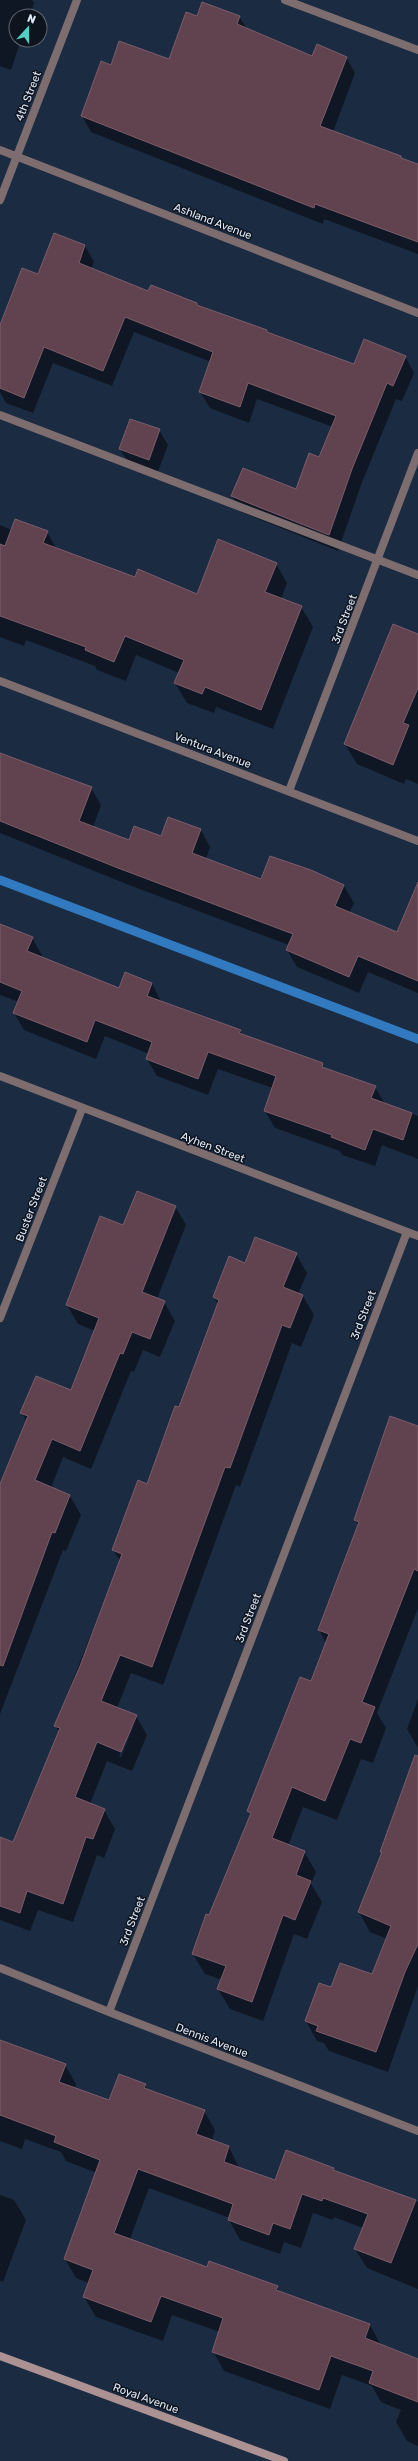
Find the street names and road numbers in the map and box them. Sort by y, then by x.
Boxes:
street label: 4th Street [13,69,44,123]
street label: Ashland Avenue [172,201,254,242]
street label: 3rd Street [329,592,360,646]
street label: Ventura Avenue [172,730,253,771]
street label: Ayhen Street [179,1129,247,1166]
street label: Buster Street [13,1174,50,1243]
street label: 3rd Street [348,1288,379,1342]
street label: 3rd Street [233,1591,264,1645]
street label: 3rd Street [117,1894,148,1948]
street label: Dennis Avenue [174,2021,250,2060]
street label: Royal Avenue [111,2381,180,2416]

